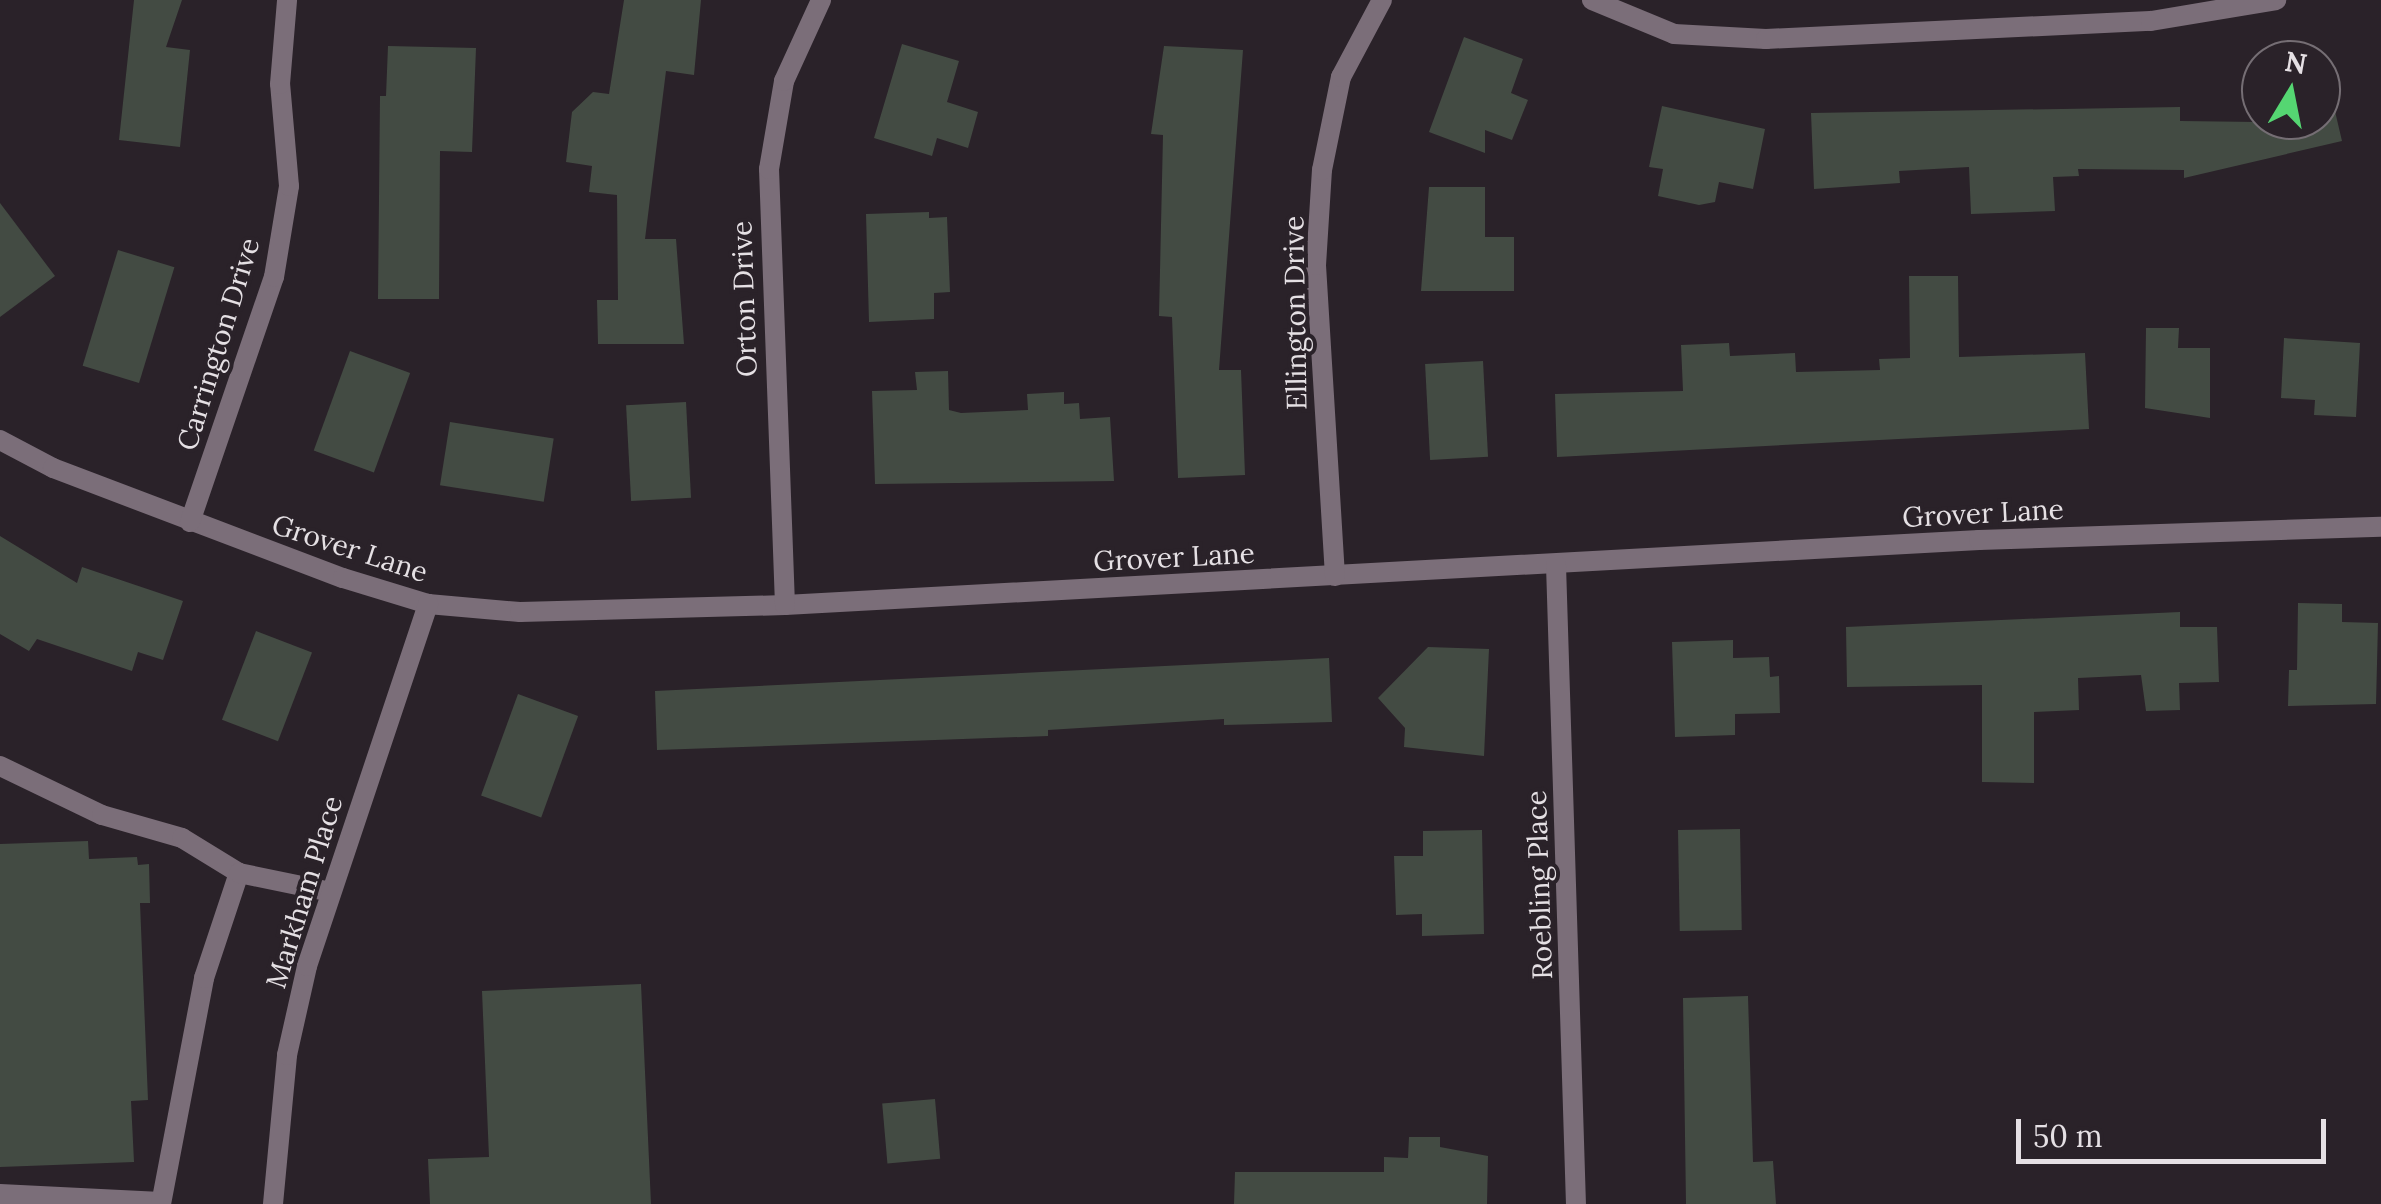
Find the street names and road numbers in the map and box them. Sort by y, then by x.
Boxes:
street label: Ellington Drive [1277,215,1313,411]
street label: Orton Drive [724,220,764,378]
street label: Carrington Drive [170,234,266,454]
street label: Grover Lane [1901,492,2065,534]
street label: Grover Lane [268,507,432,589]
street label: Grover Lane [1092,536,1256,578]
street label: Roebling Place [1519,790,1559,980]
street label: Markham Place [259,792,349,992]

